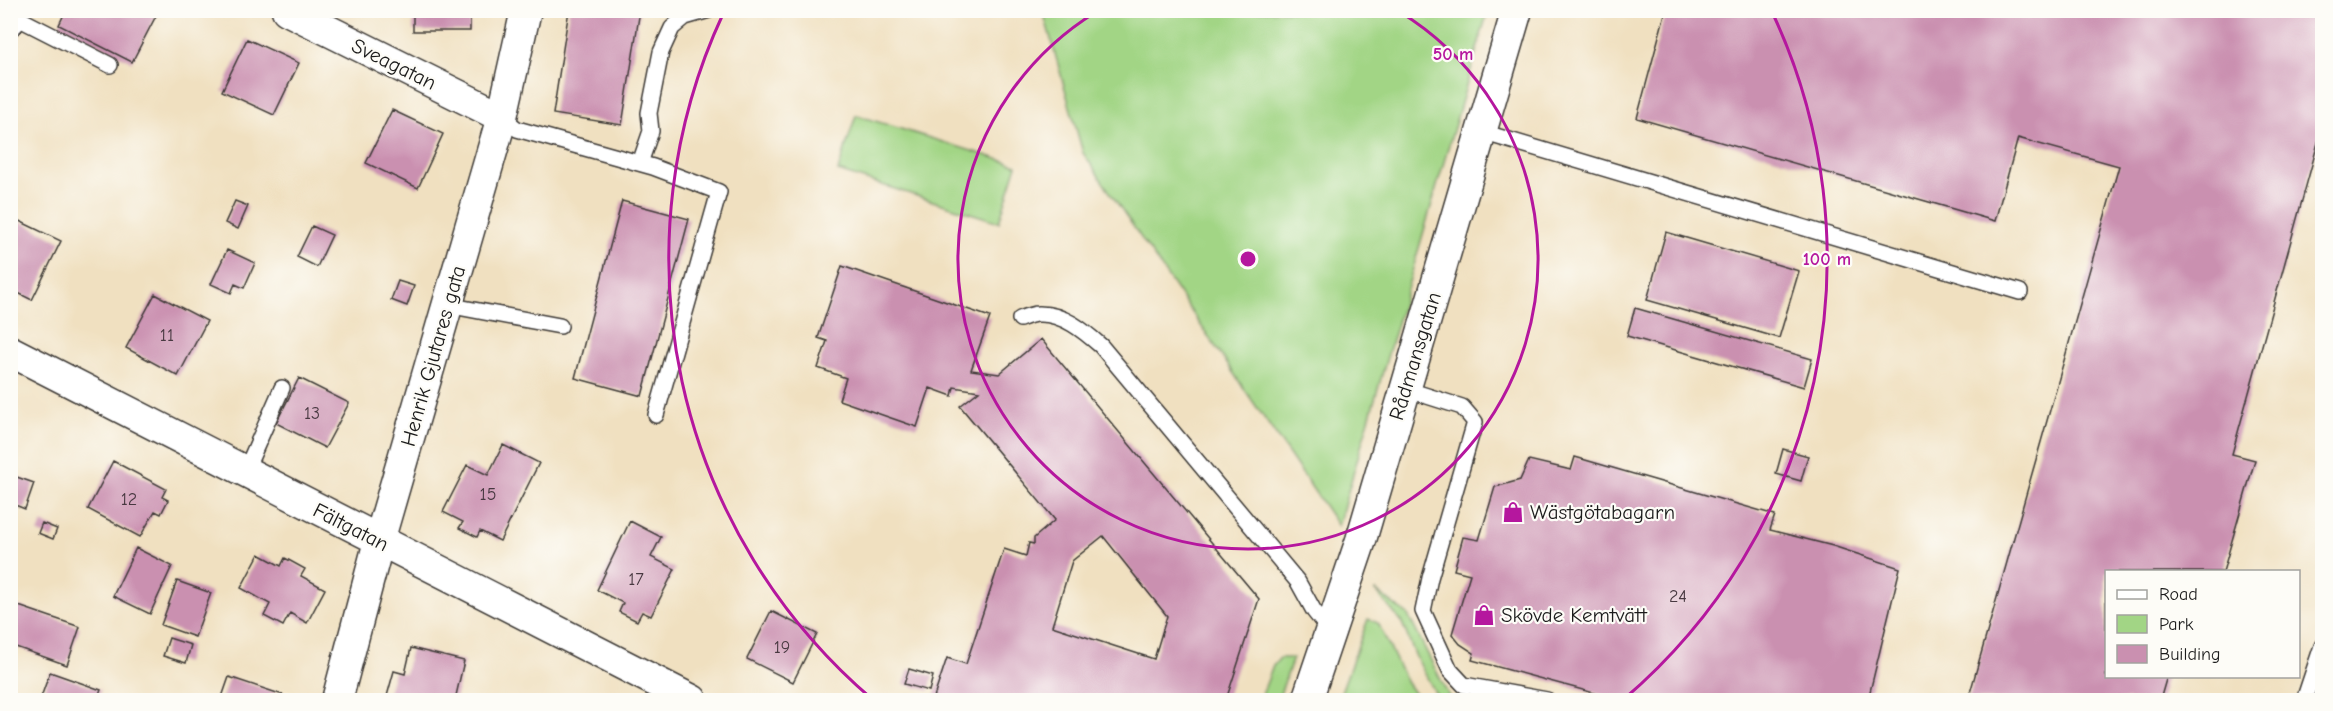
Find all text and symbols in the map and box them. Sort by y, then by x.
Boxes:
street label: Sveagatan [348,33,440,95]
text: 50 m [1433,44,1473,65]
centre of rings [1238,249,1258,269]
text: 100 m [1803,249,1851,270]
street label: Henrik Gjutares gata [396,263,470,449]
street label: Rådmansgatan [1384,289,1446,423]
house number: 11 [160,325,174,346]
house number: 13 [304,403,320,424]
house number: 15 [480,484,496,505]
house number: 12 [121,489,137,510]
street label: Fältgatan [309,498,393,556]
shop icon: Wästgötabagarn [1501,500,1525,524]
place label: Wästgötabagarn [1530,500,1675,524]
house number: 17 [628,569,644,590]
legend [2105,570,2300,678]
text: Road [2159,584,2198,605]
house number: 24 [1669,586,1687,607]
shop icon: Skövde Kemtvätt [1472,603,1496,627]
place label: Skövde Kemtvätt [1501,603,1648,627]
text: Park [2159,614,2194,635]
house number: 19 [774,637,790,658]
text: Building [2159,644,2221,665]

